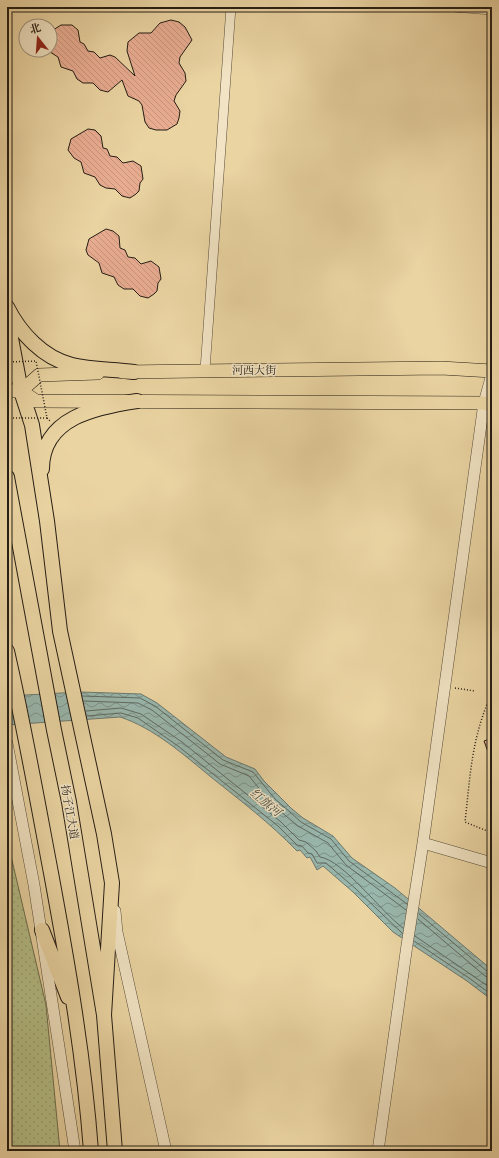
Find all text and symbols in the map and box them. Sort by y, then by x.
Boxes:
north arrow [18,18,58,58]
text: 北 [28,20,42,37]
street label: 河西大街 [232,363,276,377]
street label: 扬子江大道 [58,784,82,840]
water label: 红旗河 [247,785,286,820]

